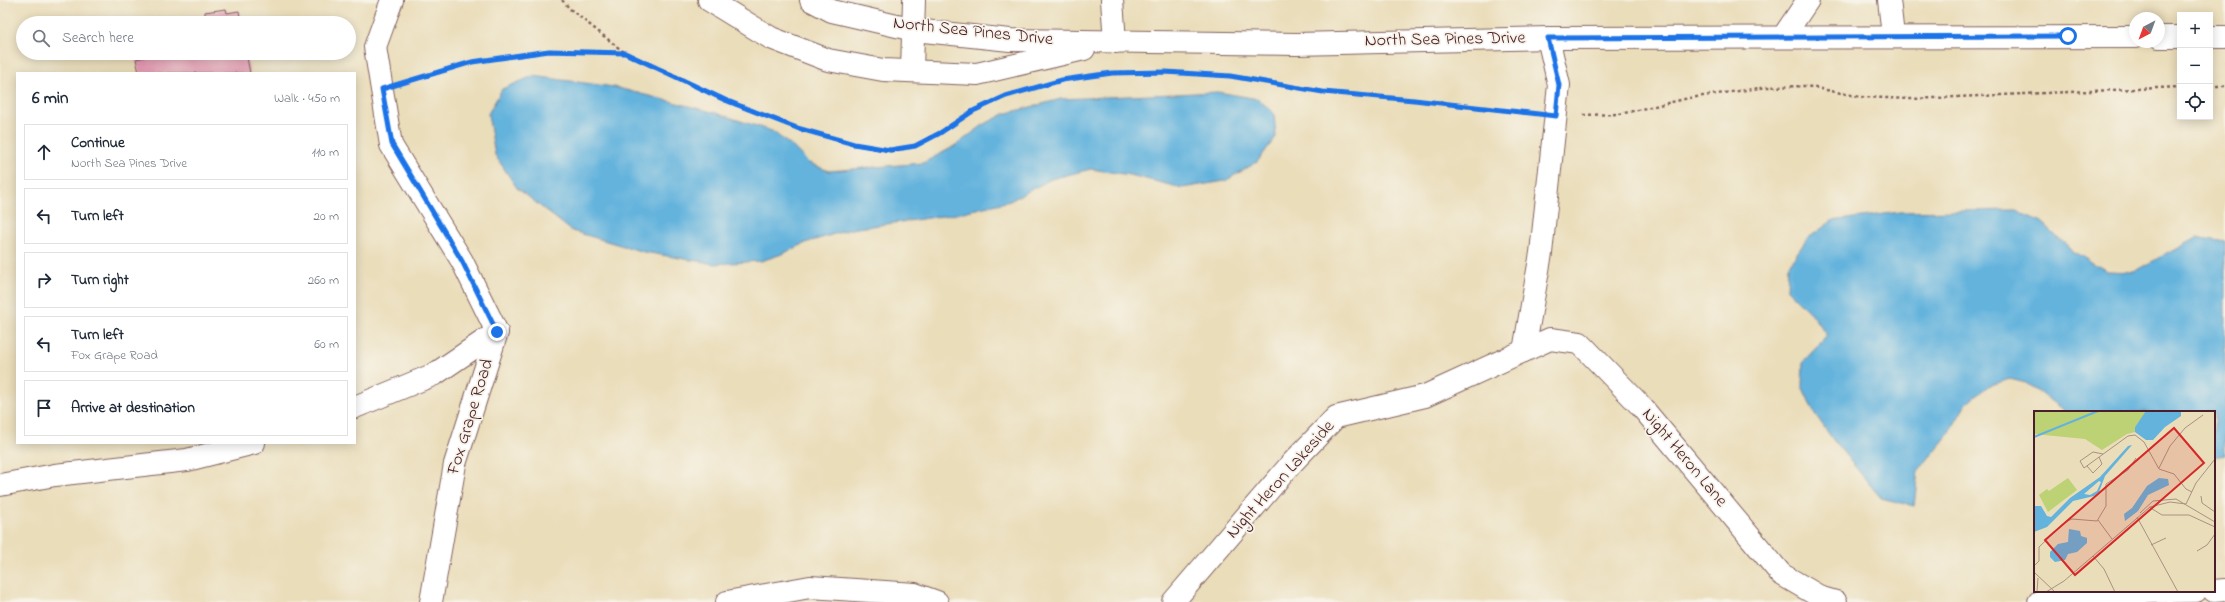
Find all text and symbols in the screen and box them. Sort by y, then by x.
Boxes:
street label: North Sea Pines Drive [892,11,1055,53]
north arrow [2129,12,2165,48]
map controls [2177,12,2213,120]
button: + [2177,12,2213,48]
search box [16,16,356,60]
street label: North Sea Pines Drive [1364,26,1527,54]
icon: search [30,27,52,49]
text: Search here [62,27,134,49]
route start [2059,27,2077,45]
button: − [2177,48,2213,84]
button: locate [2177,84,2213,120]
text: 6 min [32,86,68,111]
text: Walk · 450 m [274,89,340,108]
text: Continue [71,132,125,154]
icon: ahead [33,141,55,163]
text: 110 m [312,143,339,162]
text: North Sea Pines Drive [71,154,187,173]
icon: left [33,205,55,227]
text: Turn left [71,205,124,227]
text: 20 m [314,207,339,226]
icon: right [33,269,55,291]
text: Turn right [71,269,129,291]
text: 260 m [308,271,339,290]
route end [488,323,506,341]
text: Turn left [71,324,124,346]
icon: left [33,333,55,355]
text: 60 m [314,335,339,354]
text: Fox Grape Road [71,346,158,365]
street label: Fox Grape Road [441,356,501,479]
icon: arrive [33,397,55,419]
text: Arrive at destination [71,397,195,419]
street label: Night Heron Lane [1634,403,1734,514]
inset map [2034,411,2215,592]
street label: Night Heron Lakeside [1221,414,1343,546]

